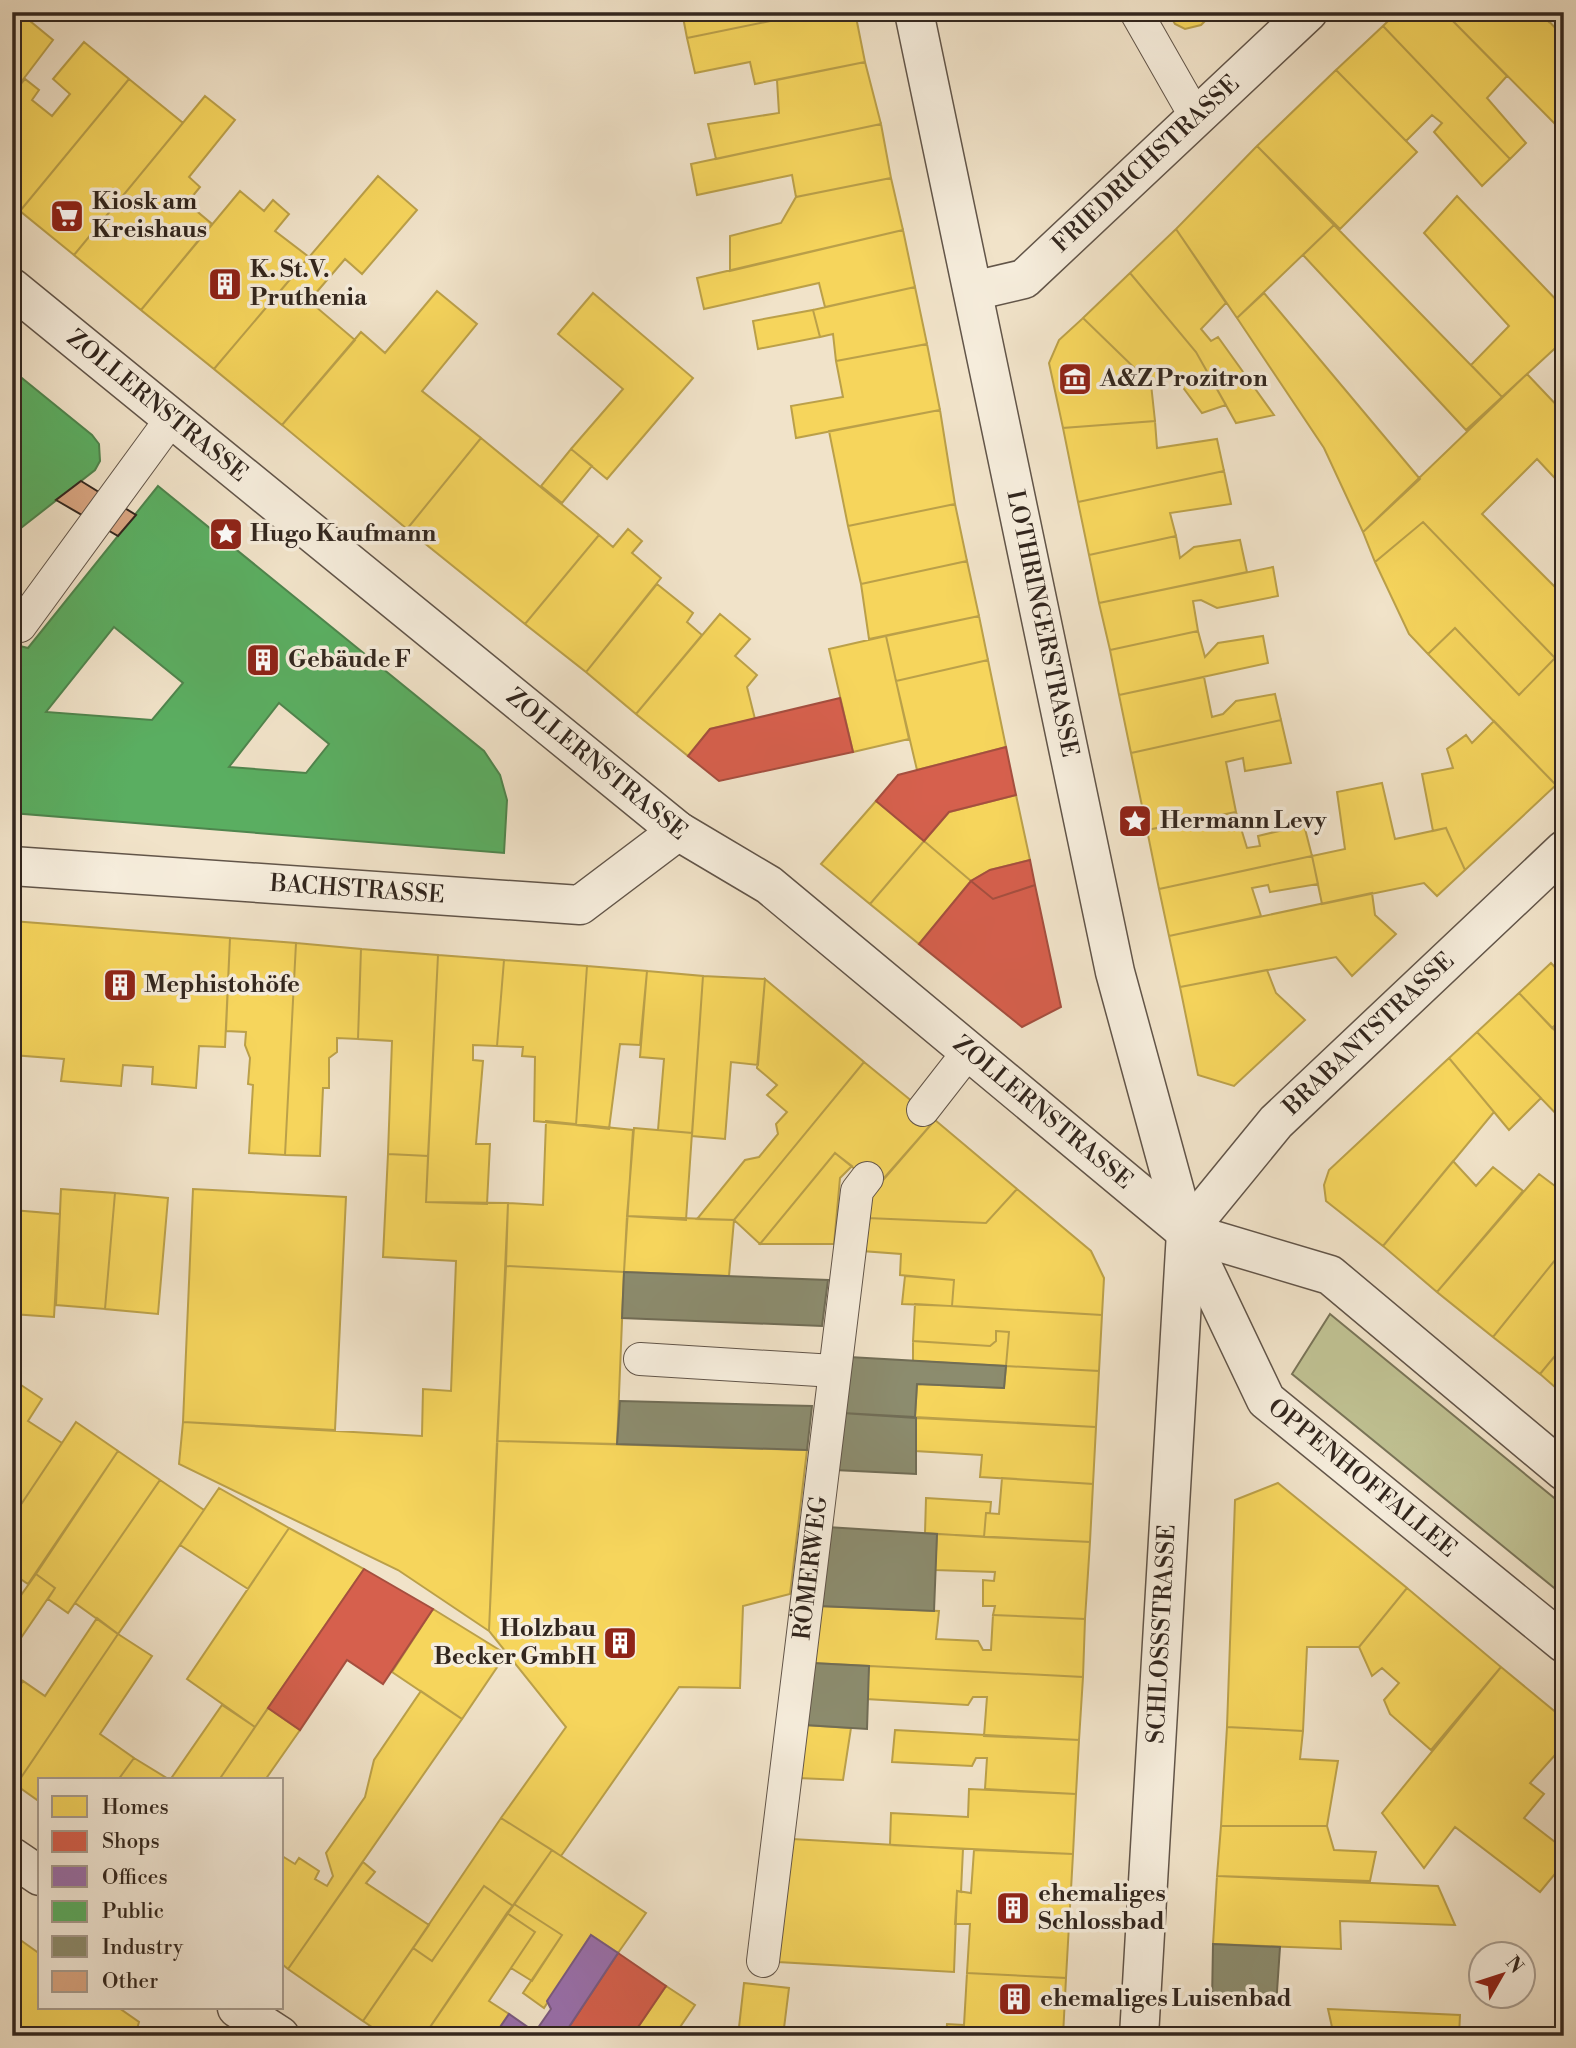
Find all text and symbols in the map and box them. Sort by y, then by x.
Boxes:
street label: FRIEDRICHSTRASSE [1046,69,1246,259]
place label: Kiosk am Kreishaus [92,187,207,245]
supermarket icon: Kiosk am Kreishaus [48,197,86,235]
place label: K. St.V. Pruthenia [250,255,368,313]
building icon: K. St.V. Pruthenia [206,265,244,303]
street label: ZOLLERNSTRASSE [60,324,253,489]
museum icon: A&Z Prozitron [1056,360,1094,398]
place label: A&Z Prozitron [1099,364,1268,394]
street label: LOTHRINGERSTRASSE [1000,487,1085,760]
place icon: Hugo Kaufmann [207,515,245,553]
place label: Hugo Kaufmann [250,519,437,549]
building icon: Gebäude F [244,641,282,679]
place label: Gebäude F [288,645,411,675]
street label: ZOLLERNSTRASSE [500,682,693,847]
place icon: Hermann Levy [1116,802,1154,840]
place label: Hermann Levy [1160,806,1327,836]
street label: BACHSTRASSE [268,869,445,911]
street label: BRABANTSTRASSE [1276,946,1461,1123]
building icon: Mephistohöfe [101,966,139,1004]
place label: Mephistohöfe [144,970,300,1000]
street label: ZOLLERNSTRASSE [947,1029,1138,1196]
street label: OPPENHOFFALLEE [1261,1392,1463,1564]
street label: RÖMERWEG [787,1494,835,1642]
street label: SCHLOSSSTRASSE [1141,1524,1183,1744]
place label: Holzbau Becker GmbH [434,1614,596,1672]
building icon: Holzbau Becker GmbH [601,1624,639,1662]
legend [38,1778,284,2010]
text: Homes [102,1795,169,1821]
text: Shops [102,1829,160,1855]
text: Offices [102,1865,168,1891]
place label: ehemaliges Schlossbad [1038,1879,1166,1937]
building icon: ehemaliges Schlossbad [994,1889,1032,1927]
text: Public [102,1899,164,1925]
text: Industry [102,1935,184,1961]
north arrow [1468,1940,1538,2010]
text: N [1500,1952,1528,1978]
text: Other [102,1969,158,1995]
building icon: ehemaliges Luisenbad [996,1980,1034,2018]
place label: ehemaliges Luisenbad [1040,1984,1292,2014]

